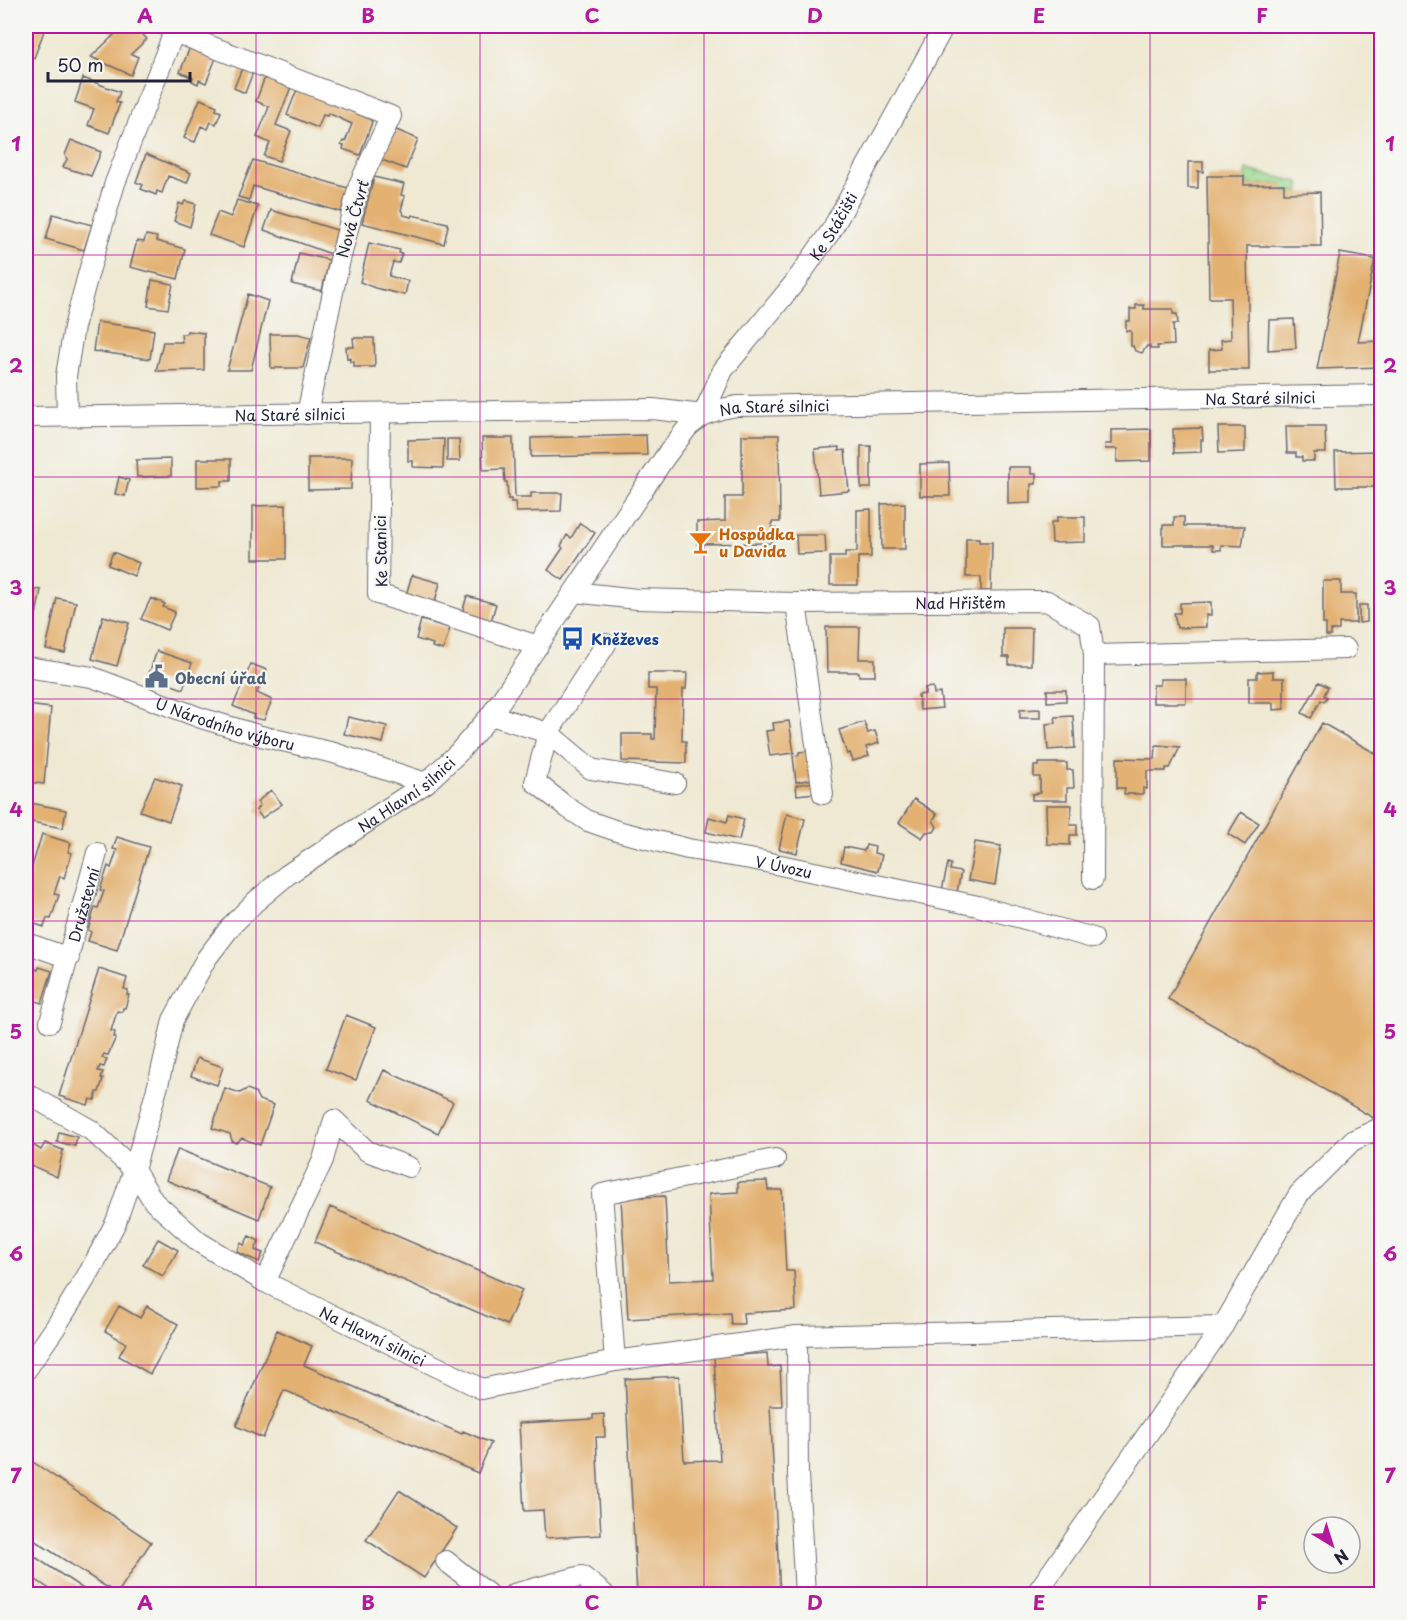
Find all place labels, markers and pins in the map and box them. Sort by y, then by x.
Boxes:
place label: Hospůdka u Davida [719,522,796,562]
bar icon: Hospůdka u Davida [688,529,714,555]
bus stop icon: Kněževes [560,625,586,651]
place label: Kněževes [591,627,659,650]
public building icon: Obecní úřad [144,664,170,690]
place label: Obecní úřad [175,666,267,689]

